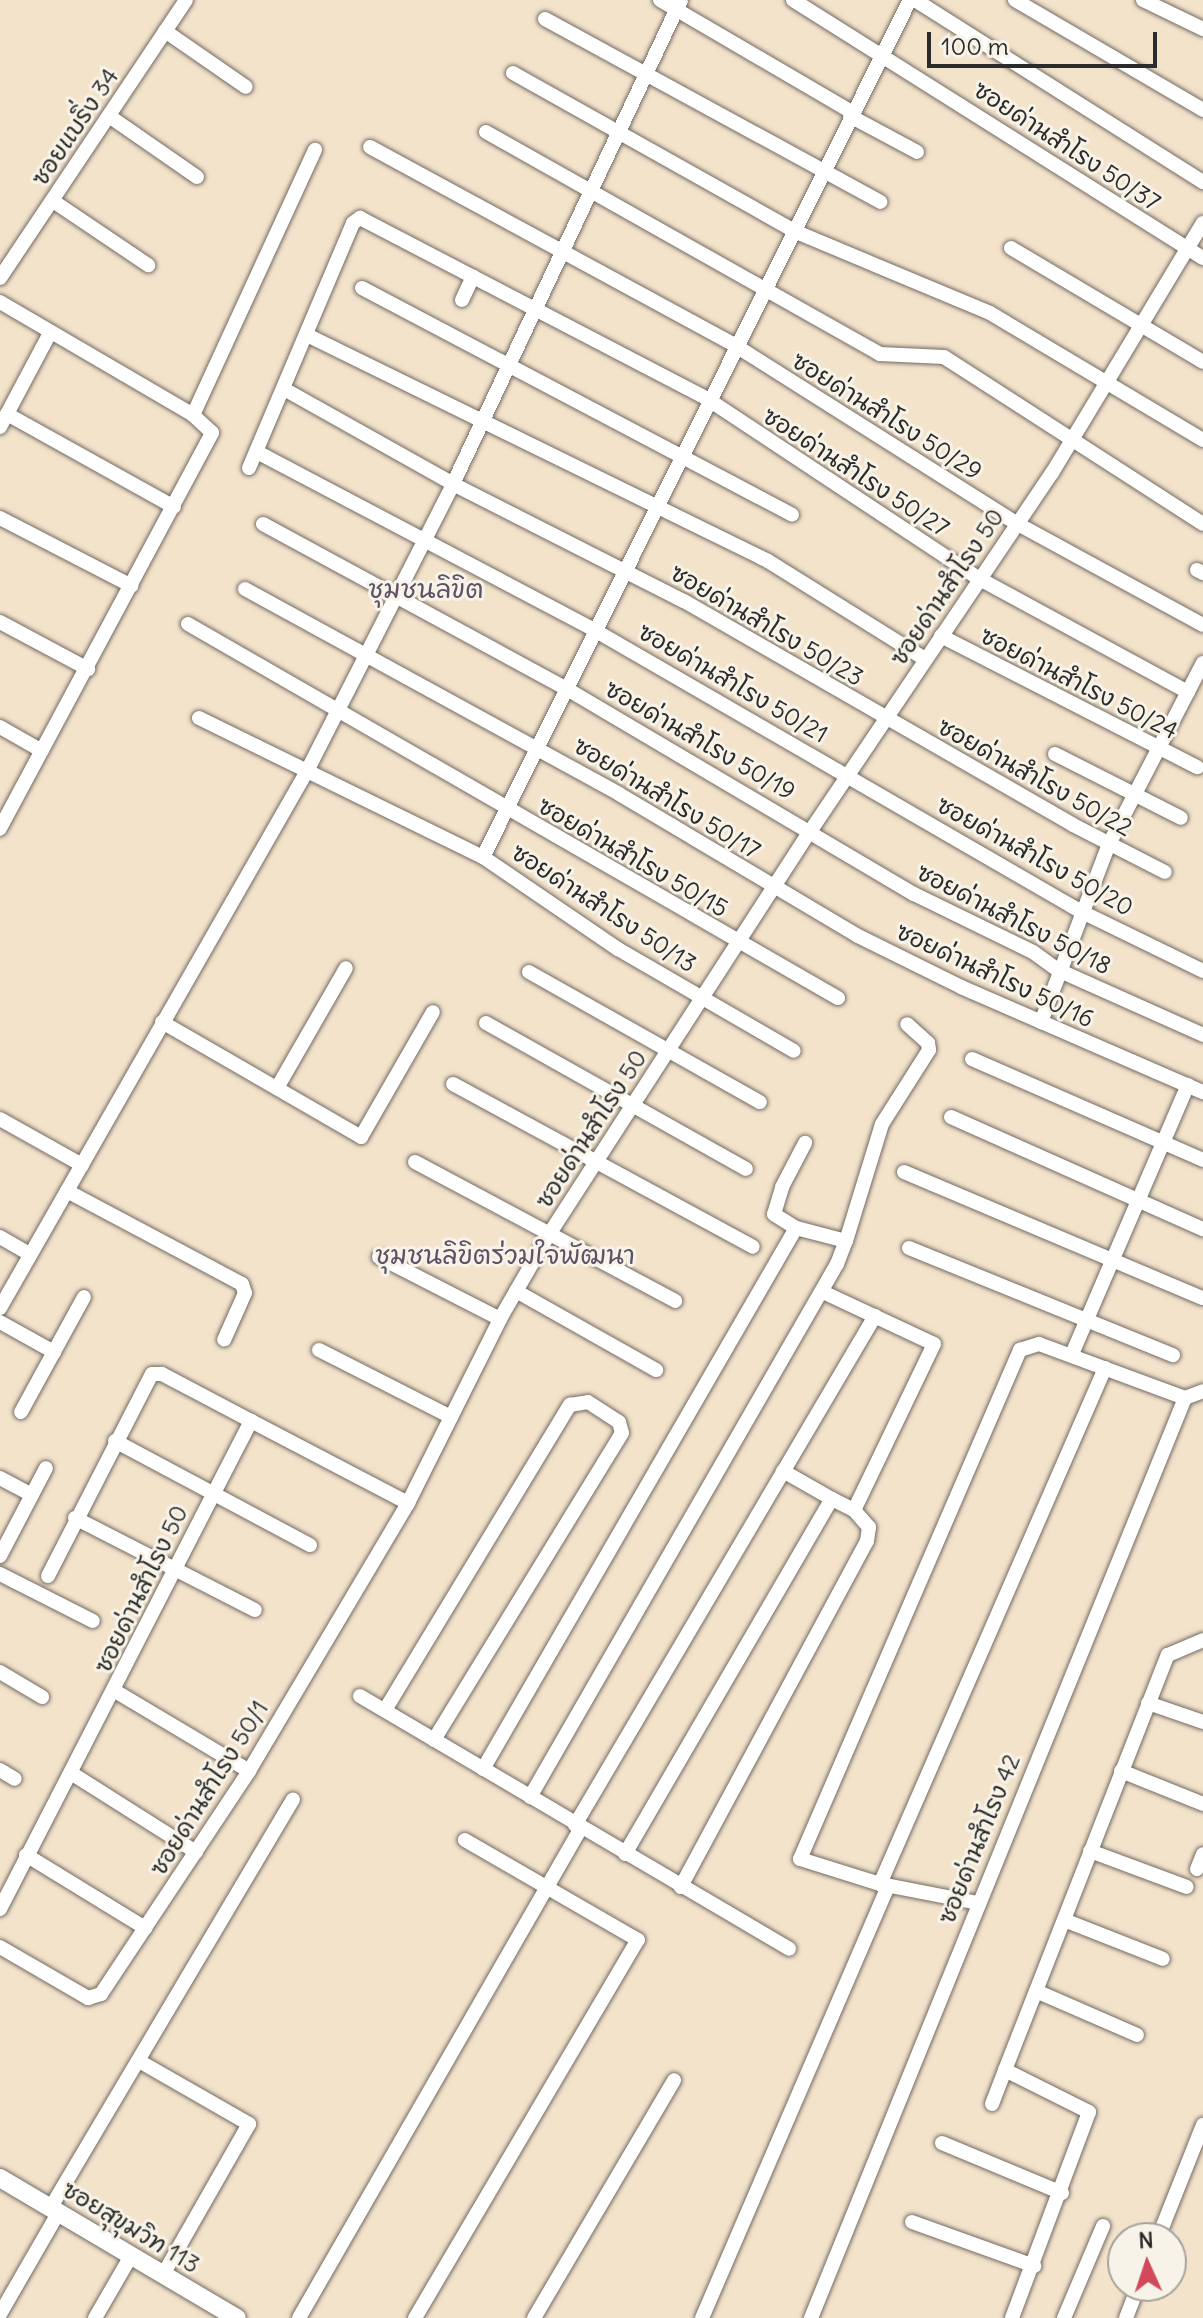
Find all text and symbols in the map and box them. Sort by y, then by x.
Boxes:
scale bar [931,16,1161,66]
text: 100 m [941,31,1009,61]
street label: ซอยแบริ่ง 34 [25,63,125,191]
street label: ซอยด่านสำโรง 50/37 [968,75,1166,217]
street label: ซอยด่านสำโรง 50/29 [787,346,987,486]
street label: ซอยด่านสำโรง 50/27 [757,401,955,543]
street label: ซอยด่านสำโรง 50 [884,503,1010,671]
street label: ซอยด่านสำโรง 50/23 [665,558,869,692]
district label: ชุมชนลิขิต [368,573,484,605]
street label: ซอยด่านสำโรง 50/21 [633,617,833,749]
street label: ซอยด่านสำโรง 50/24 [975,621,1183,745]
street label: ซอยด่านสำโรง 50/19 [600,674,800,806]
street label: ซอยด่านสำโรง 50/22 [933,712,1137,842]
street label: ซอยด่านสำโรง 50/17 [568,731,766,865]
street label: ซอยด่านสำโรง 50/20 [932,790,1138,922]
street label: ซอยด่านสำโรง 50/15 [533,791,733,923]
street label: ซอยด่านสำโรง 50/13 [506,838,702,978]
street label: ซอยด่านสำโรง 50/18 [912,857,1116,981]
street label: ซอยด่านสำโรง 50/16 [892,917,1098,1033]
street label: ซอยด่านสำโรง 50 [529,1044,653,1214]
district label: ชุมชนลิขิตร่วมใจพัฒนา [375,1239,635,1271]
street label: ซอยด่านสำโรง 50 [88,1501,194,1677]
street label: ซอยด่านสำโรง 50/1 [144,1695,274,1881]
street label: ซอยด่านสำโรง 42 [932,1750,1026,1928]
street label: ซอยสุขุมวิท 113 [57,2175,205,2279]
north arrow [1107,2222,1187,2302]
text: N [1138,2226,1154,2254]

